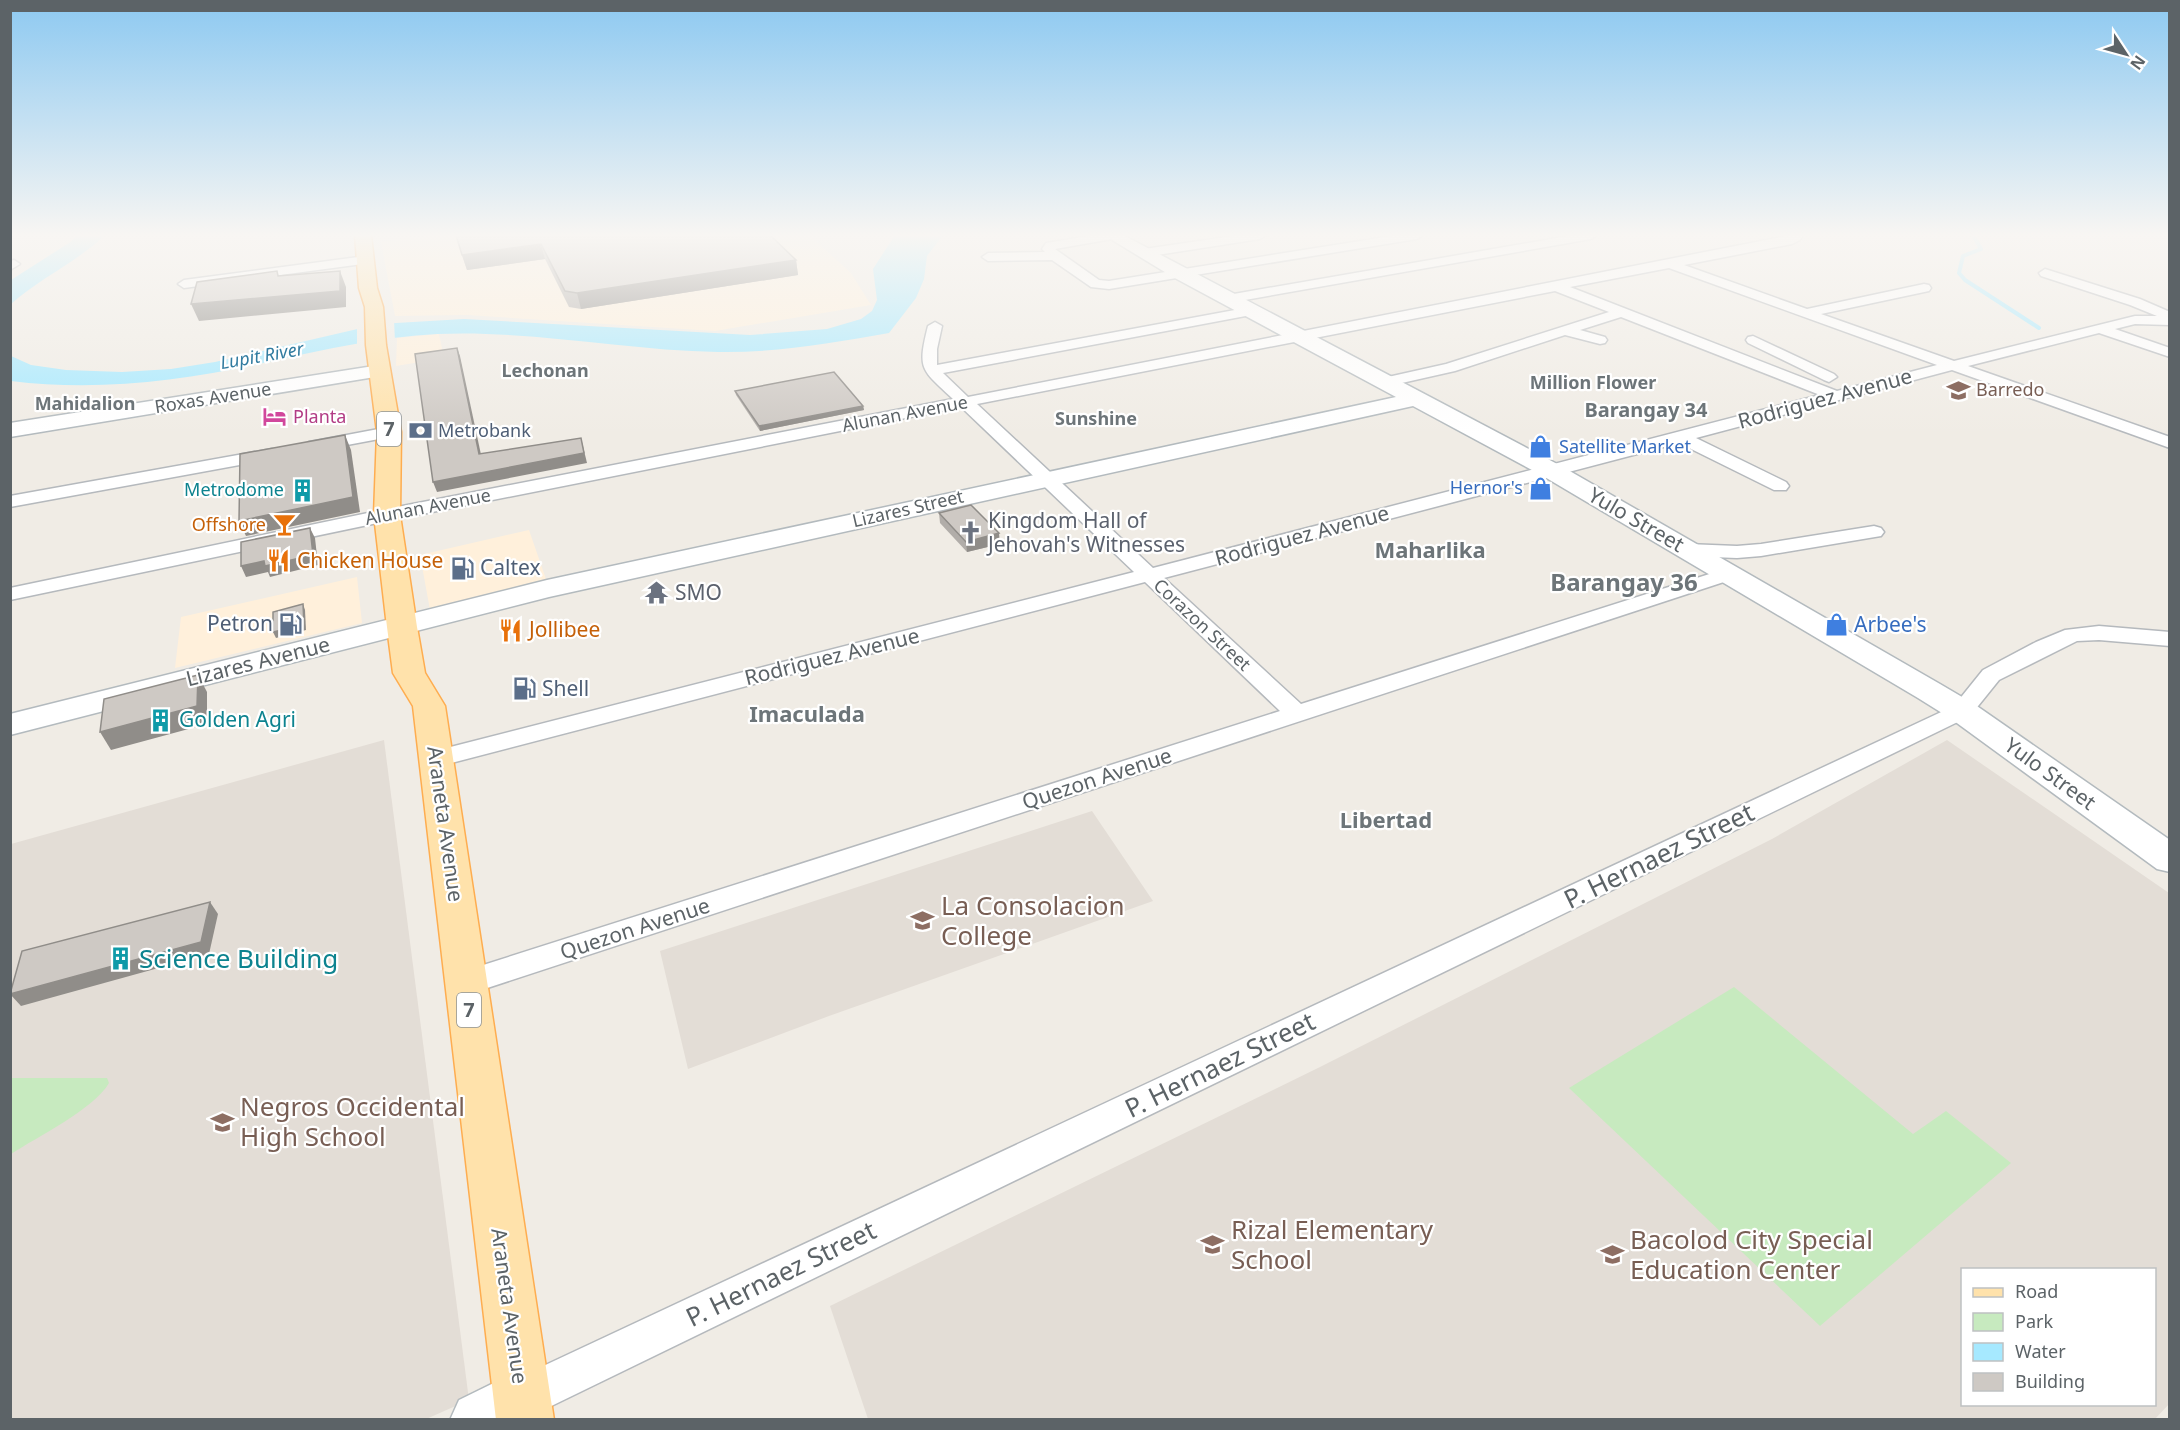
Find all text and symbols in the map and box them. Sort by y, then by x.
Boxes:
north arrow [2096,24,2156,84]
text: N [2125,51,2151,75]
water label: Lupit River [218,336,306,374]
district label: Lechonan [501,358,589,382]
street label: Rodriguez Avenue [1734,361,1915,435]
district label: Million Flower [1530,370,1656,394]
street label: Roxas Avenue [153,376,273,418]
school or university icon: Barredo [1945,377,1971,403]
place label: Barredo [1976,377,2044,401]
street label: Alunan Avenue [840,389,970,437]
district label: Mahidalion [35,391,135,415]
district label: Barangay 34 [1585,396,1708,423]
hotel icon: Planta [262,404,288,430]
place label: Planta [293,404,346,428]
district label: Sunshine [1055,406,1137,430]
road number: 7 [377,412,401,446]
bank icon: Metrobank [407,418,433,444]
place label: Metrobank [438,418,531,442]
shop icon: Satellite Market [1528,434,1554,460]
place label: Satellite Market [1559,434,1692,458]
place label: Hernor's [1450,475,1523,499]
shop icon: Hernor's [1528,475,1554,501]
place label: Metrodome [184,477,284,501]
building icon: Metrodome [289,477,315,503]
street label: Yulo Street [1583,480,1690,558]
street label: Alunan Avenue [363,482,493,530]
street label: Lizares Street [850,483,966,532]
street label: Rodriguez Avenue [1211,498,1392,572]
place label: Kingdom Hall of Jehovah's Witnesses [986,506,1185,558]
place label: Offshore [192,512,266,536]
bar icon: Offshore [271,512,297,538]
church icon: Kingdom Hall of Jehovah's Witnesses [957,520,983,546]
district label: Maharlika [1374,534,1486,564]
place label: Chicken House [297,546,443,574]
restaurant icon: Chicken House [266,548,292,574]
place label: Caltex [480,553,541,581]
fuel station icon: Caltex [449,555,475,581]
district label: Barangay 36 [1550,565,1698,598]
street label: Corazon Street [1149,573,1257,676]
place label: SMO [675,578,722,606]
temple icon: SMO [644,580,670,606]
place label: Petron [207,609,273,637]
place label: Arbee's [1854,610,1927,638]
fuel station icon: Petron [278,611,304,637]
shop icon: Arbee's [1823,612,1849,638]
place label: Jollibee [527,615,600,643]
restaurant icon: Jollibee [498,617,524,643]
street label: Rodriguez Avenue [741,621,922,691]
street label: Lizares Avenue [183,630,333,692]
place label: Shell [542,674,589,702]
fuel station icon: Shell [511,676,537,702]
district label: Imaculada [749,698,865,728]
place label: Golden Agri [179,705,296,733]
building icon: Golden Agri [148,707,174,733]
street label: Yulo Street [1999,731,2102,816]
street label: Quezon Avenue [1018,741,1175,815]
street label: Araneta Avenue [421,744,471,903]
street label: P. Hernaez Street [1557,793,1760,917]
district label: Libertad [1340,804,1432,834]
place label: La Consolacion College [941,887,1125,953]
street label: Quezon Avenue [556,891,713,965]
school or university icon: La Consolacion College [910,908,936,934]
place label: Science Building [139,940,338,976]
building icon: Science Building [108,946,134,972]
road number: 7 [457,993,481,1027]
street label: P. Hernaez Street [1118,1002,1321,1126]
place label: Negros Occidental High School [240,1088,465,1154]
school or university icon: Negros Occidental High School [209,1109,235,1135]
street label: P. Hernaez Street [679,1211,882,1335]
place label: Rizal Elementary School [1231,1211,1434,1277]
place label: Bacolod City Special Education Center [1630,1221,1873,1287]
street label: Araneta Avenue [485,1226,535,1385]
school or university icon: Rizal Elementary School [1200,1232,1226,1258]
school or university icon: Bacolod City Special Education Center [1599,1242,1625,1268]
legend [1961,1268,2156,1406]
text: Road [2015,1279,2058,1303]
text: Park [2015,1309,2053,1333]
text: Water [2015,1339,2066,1363]
text: Building [2015,1369,2085,1393]

